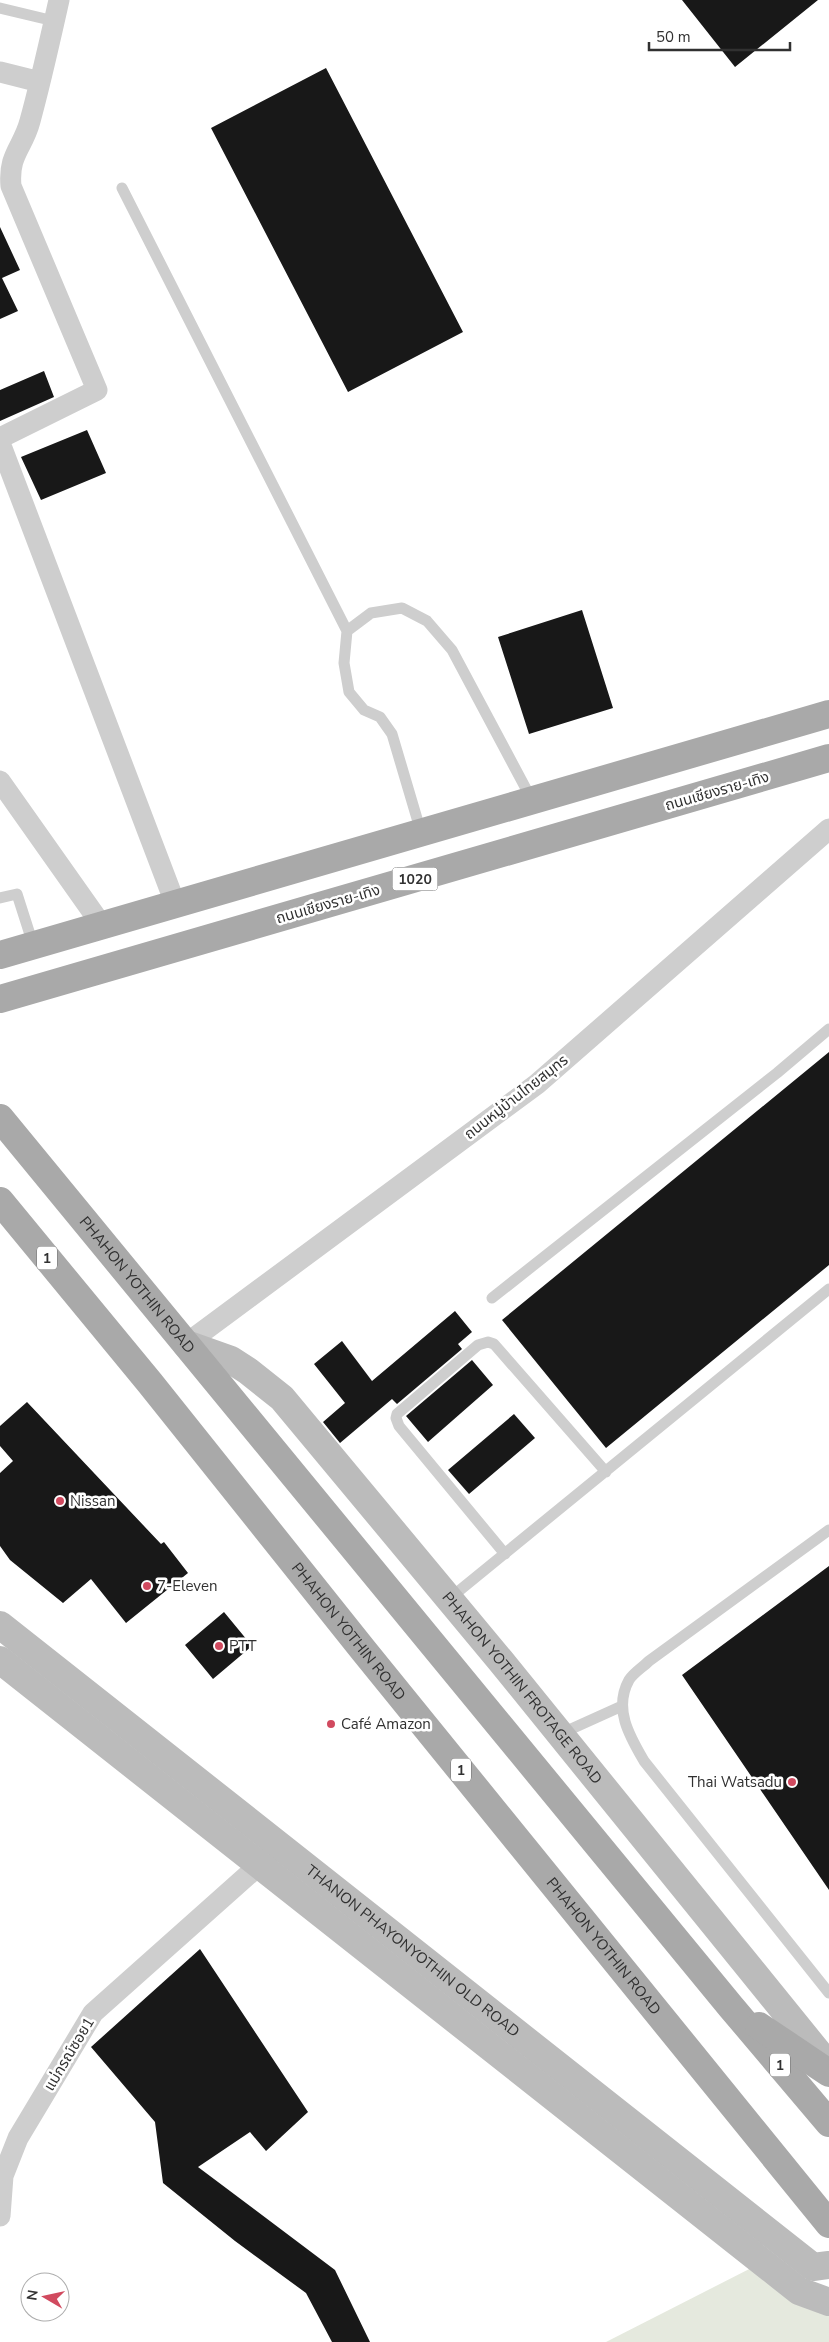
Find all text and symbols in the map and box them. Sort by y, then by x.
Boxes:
scale bar [649,20,790,52]
text: 50 m [656,27,691,47]
street label: ถนนเชียงราย-เทิง [663,767,771,815]
road number: 1020 [392,868,438,891]
street label: ถนนเชียงราย-เทิง [274,880,382,928]
street label: ถนนหมู่บ้านไทยสมุทร [460,1050,572,1144]
street label: PHAHON YOTHIN ROAD [75,1212,199,1357]
road number: 1 [37,1246,57,1270]
place label: Nissan [70,1491,115,1511]
marker: Nissan [54,1495,66,1507]
street label: PHAHON YOTHIN ROAD [287,1558,410,1705]
place label: 7-Eleven [157,1576,217,1596]
marker: 7-Eleven [141,1580,153,1592]
street label: PHAHON YOTHIN FROTAGE ROAD [438,1588,607,1788]
place label: PTT [229,1636,256,1656]
marker: PTT [213,1640,225,1652]
place label: Café Amazon [341,1714,431,1734]
marker: Café Amazon [325,1718,337,1730]
road number: 1 [451,1758,471,1782]
place label: Thai Watsadu [688,1772,782,1792]
marker: Thai Watsadu [786,1776,798,1788]
street label: THANON PHAYONYOTHIN OLD ROAD [302,1860,524,2042]
street label: PHAHON YOTHIN ROAD [542,1873,665,2019]
street label: แม่กรณ์ซอย1 [39,2013,99,2095]
road number: 1 [770,2054,790,2076]
north arrow [20,2272,70,2322]
text: N [22,2288,43,2302]

